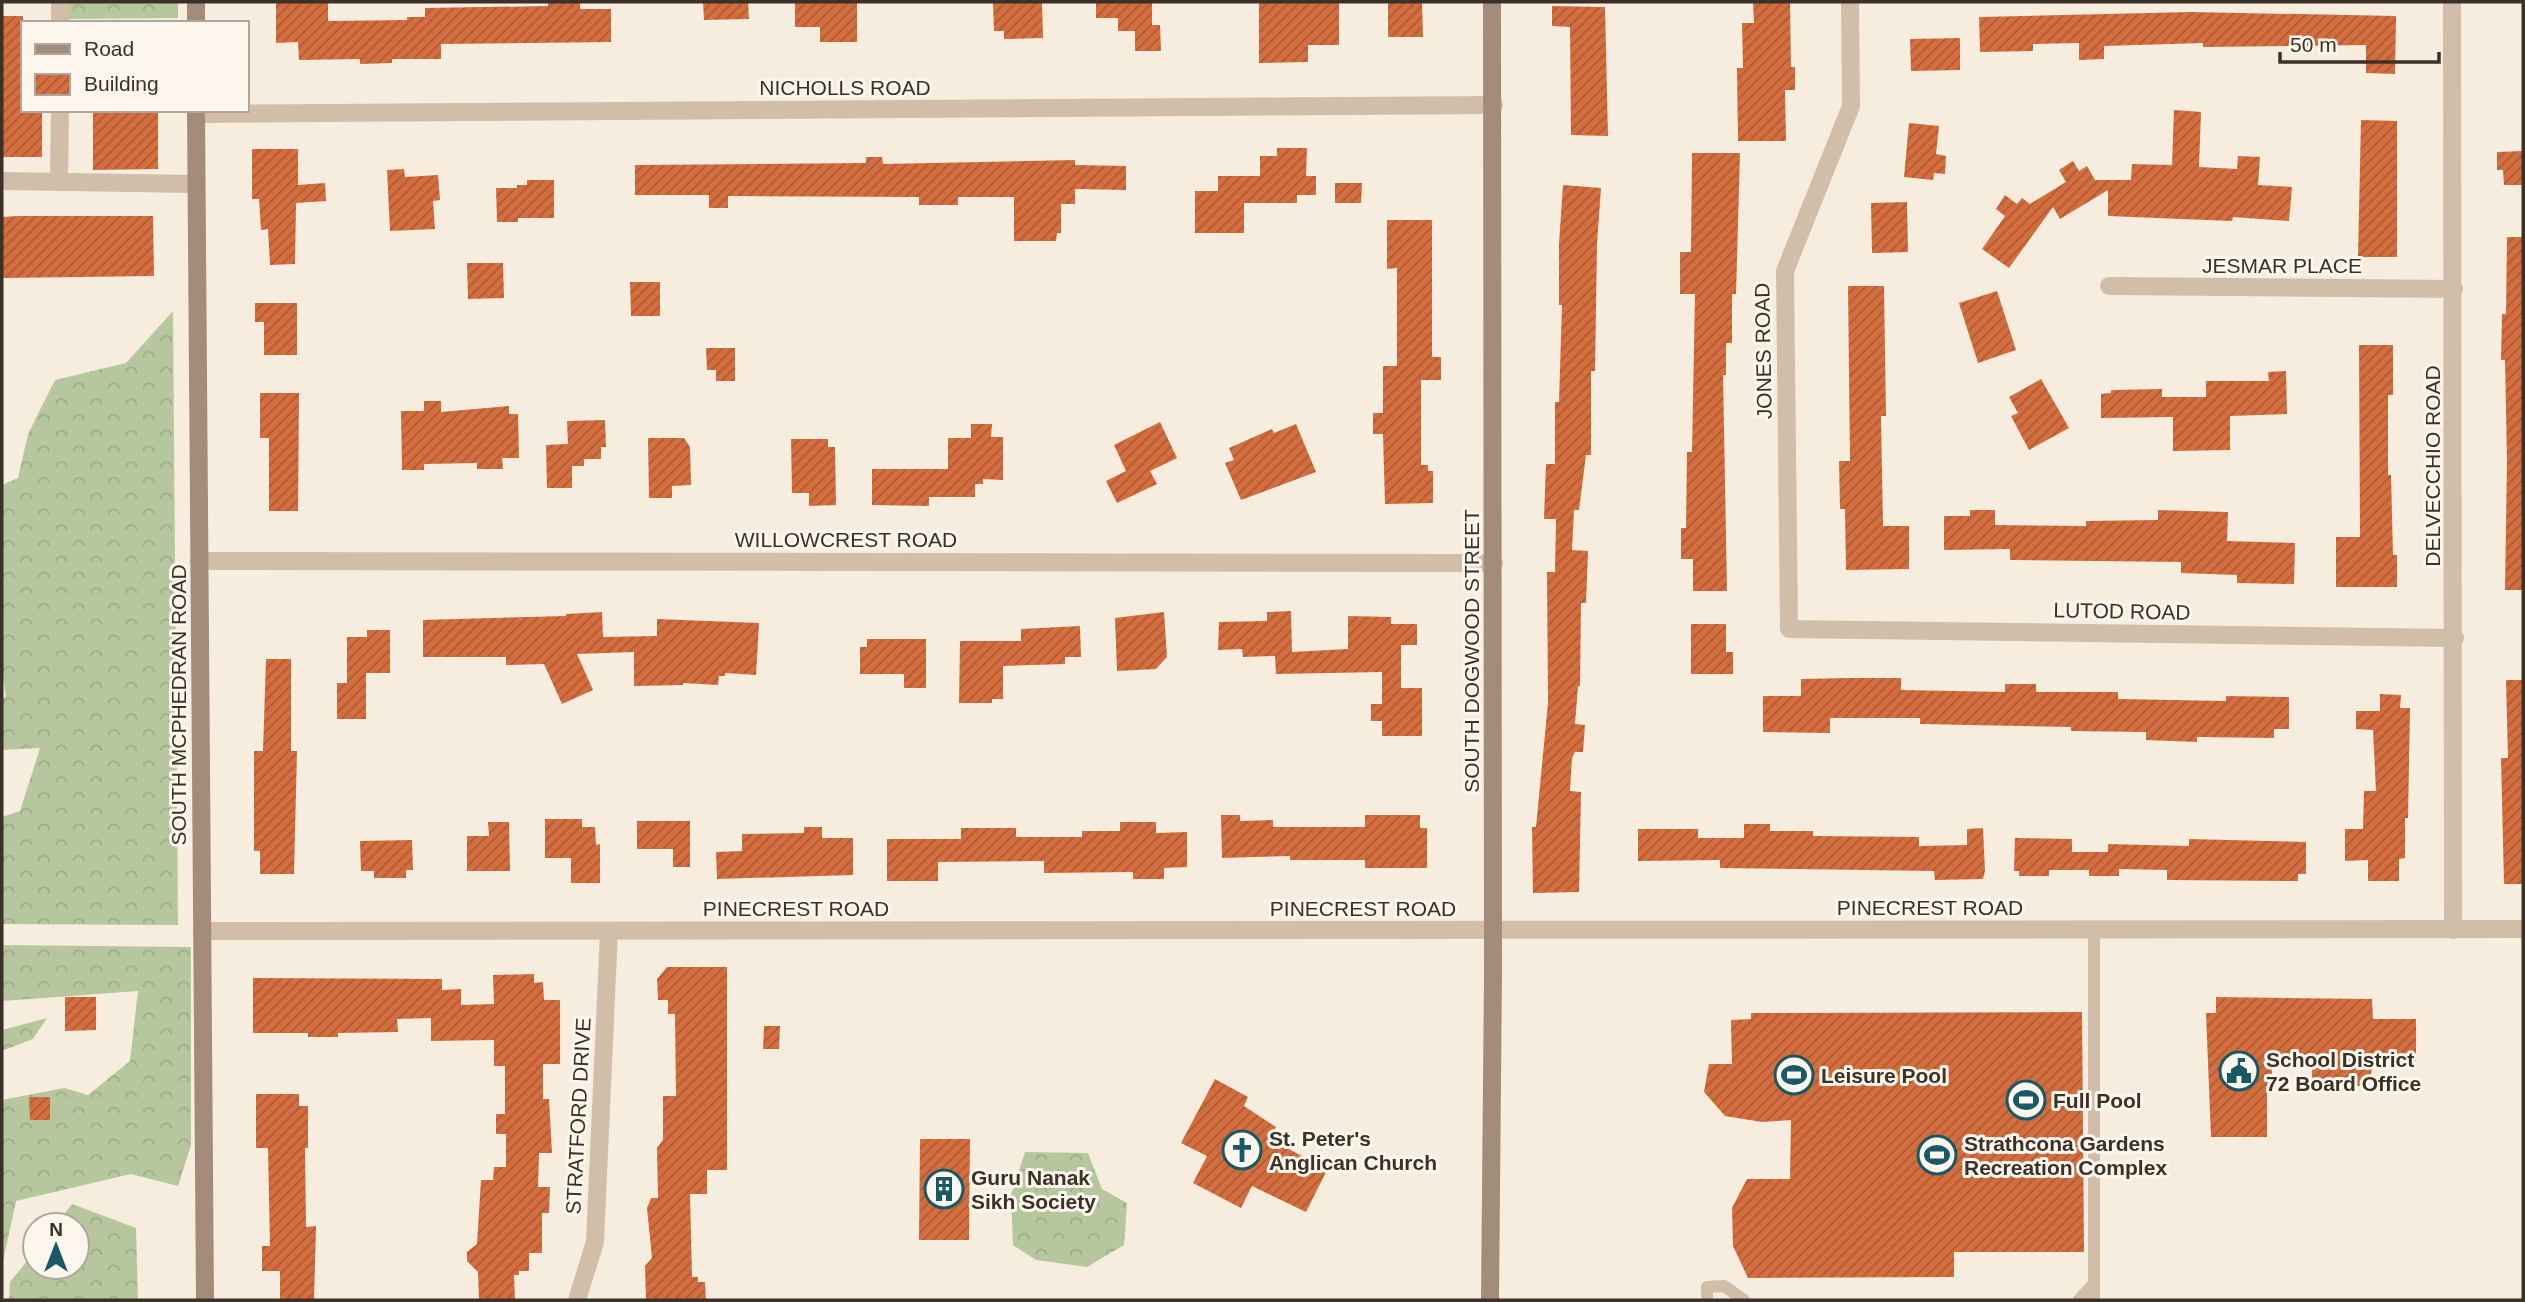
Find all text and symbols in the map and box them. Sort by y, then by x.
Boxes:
legend [21,21,248,112]
scale bar [2280,21,2439,65]
text: 50 m [2290,33,2337,56]
text: Road [84,37,134,60]
text: Building [84,72,159,95]
street label: NICHOLLS ROAD [759,76,931,99]
street label: JESMAR PLACE [2202,254,2362,277]
street label: JONES ROAD [1750,283,1776,419]
street label: DELVECCHIO ROAD [2421,365,2444,567]
street label: SOUTH DOGWOOD STREET [1460,509,1483,793]
street label: WILLOWCREST ROAD [735,528,957,551]
street label: SOUTH MCPHEDRAN ROAD [167,564,190,846]
street label: LUTOD ROAD [2053,598,2191,624]
street label: PINECREST ROAD [1837,896,2023,919]
street label: PINECREST ROAD [703,897,889,920]
street label: PINECREST ROAD [1270,897,1456,920]
street label: STRATFORD DRIVE [561,1017,595,1215]
place label: School District 72 Board Office [2266,1048,2421,1095]
public building icon: School District 72 Board Office [2218,1050,2260,1092]
sports icon: Leisure Pool [1773,1054,1815,1096]
place label: Leisure Pool [1821,1064,1947,1087]
sports icon: Full Pool [2005,1079,2047,1121]
place label: Full Pool [2053,1089,2142,1112]
place label: St. Peter's Anglican Church [1269,1127,1437,1174]
church icon: St. Peter's Anglican Church [1221,1129,1263,1171]
place label: Strathcona Gardens Recreation Complex [1964,1132,2167,1179]
sports icon: Strathcona Gardens Recreation Complex [1916,1134,1958,1176]
place label: Guru Nanak Sikh Society [971,1166,1096,1213]
building icon: Guru Nanak Sikh Society [923,1168,965,1210]
north arrow [21,1211,91,1281]
text: N [49,1219,63,1240]

